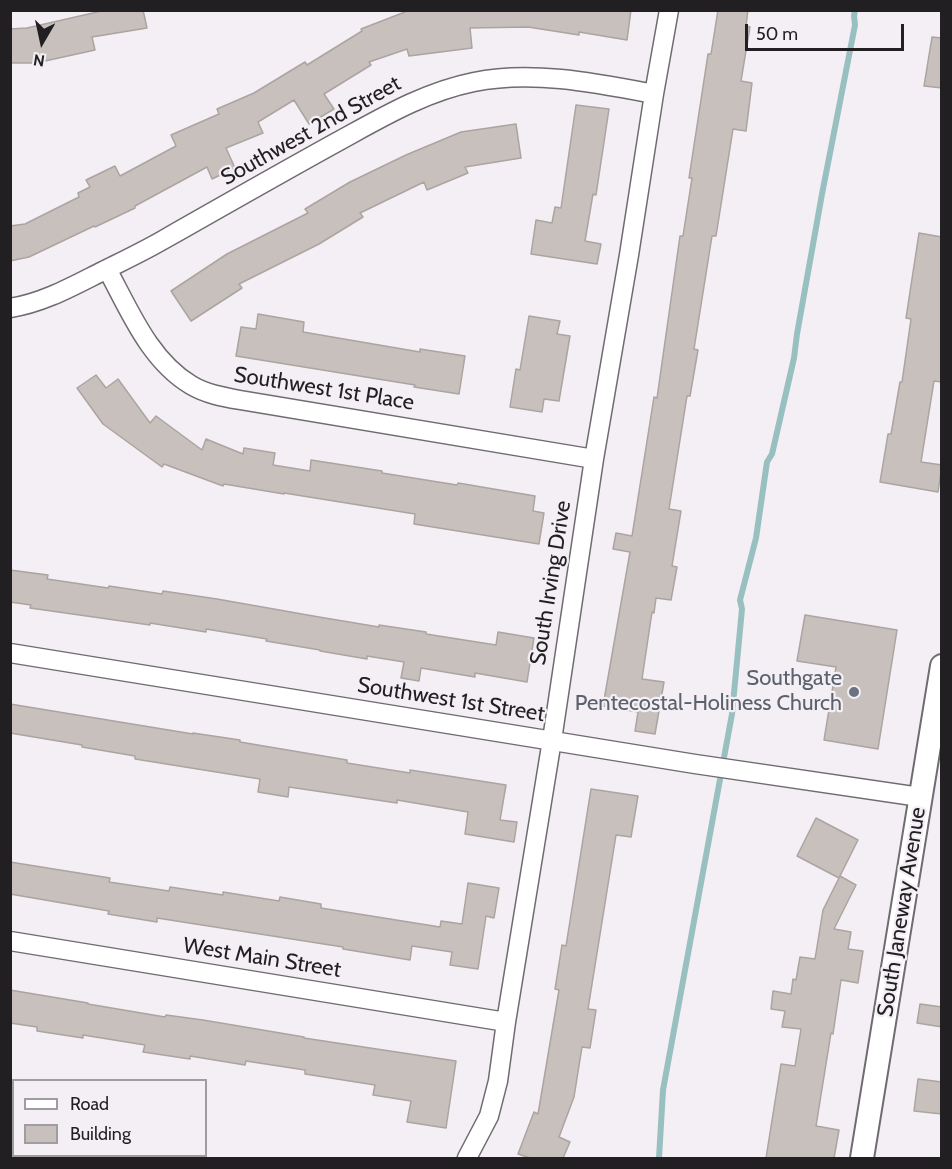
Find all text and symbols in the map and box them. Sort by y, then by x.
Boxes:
north arrow [12,12,72,72]
scale bar [748,12,907,50]
text: 50 m [756,23,798,45]
text: N [32,50,46,71]
street label: Southwest 2nd Street [216,71,406,191]
street label: Southwest 1st Place [232,362,416,416]
street label: South Irving Drive [525,499,577,667]
place label: Southgate Pentecostal-Holiness Church [575,666,842,718]
street label: Southwest 1st Street [355,672,547,728]
marker: Southgate Pentecostal-Holiness Church [847,685,861,699]
street label: South Janeway Avenue [872,805,932,1019]
street label: West Main Street [181,932,343,984]
legend [12,1079,207,1157]
text: Road [70,1093,109,1115]
text: Building [70,1123,131,1145]

